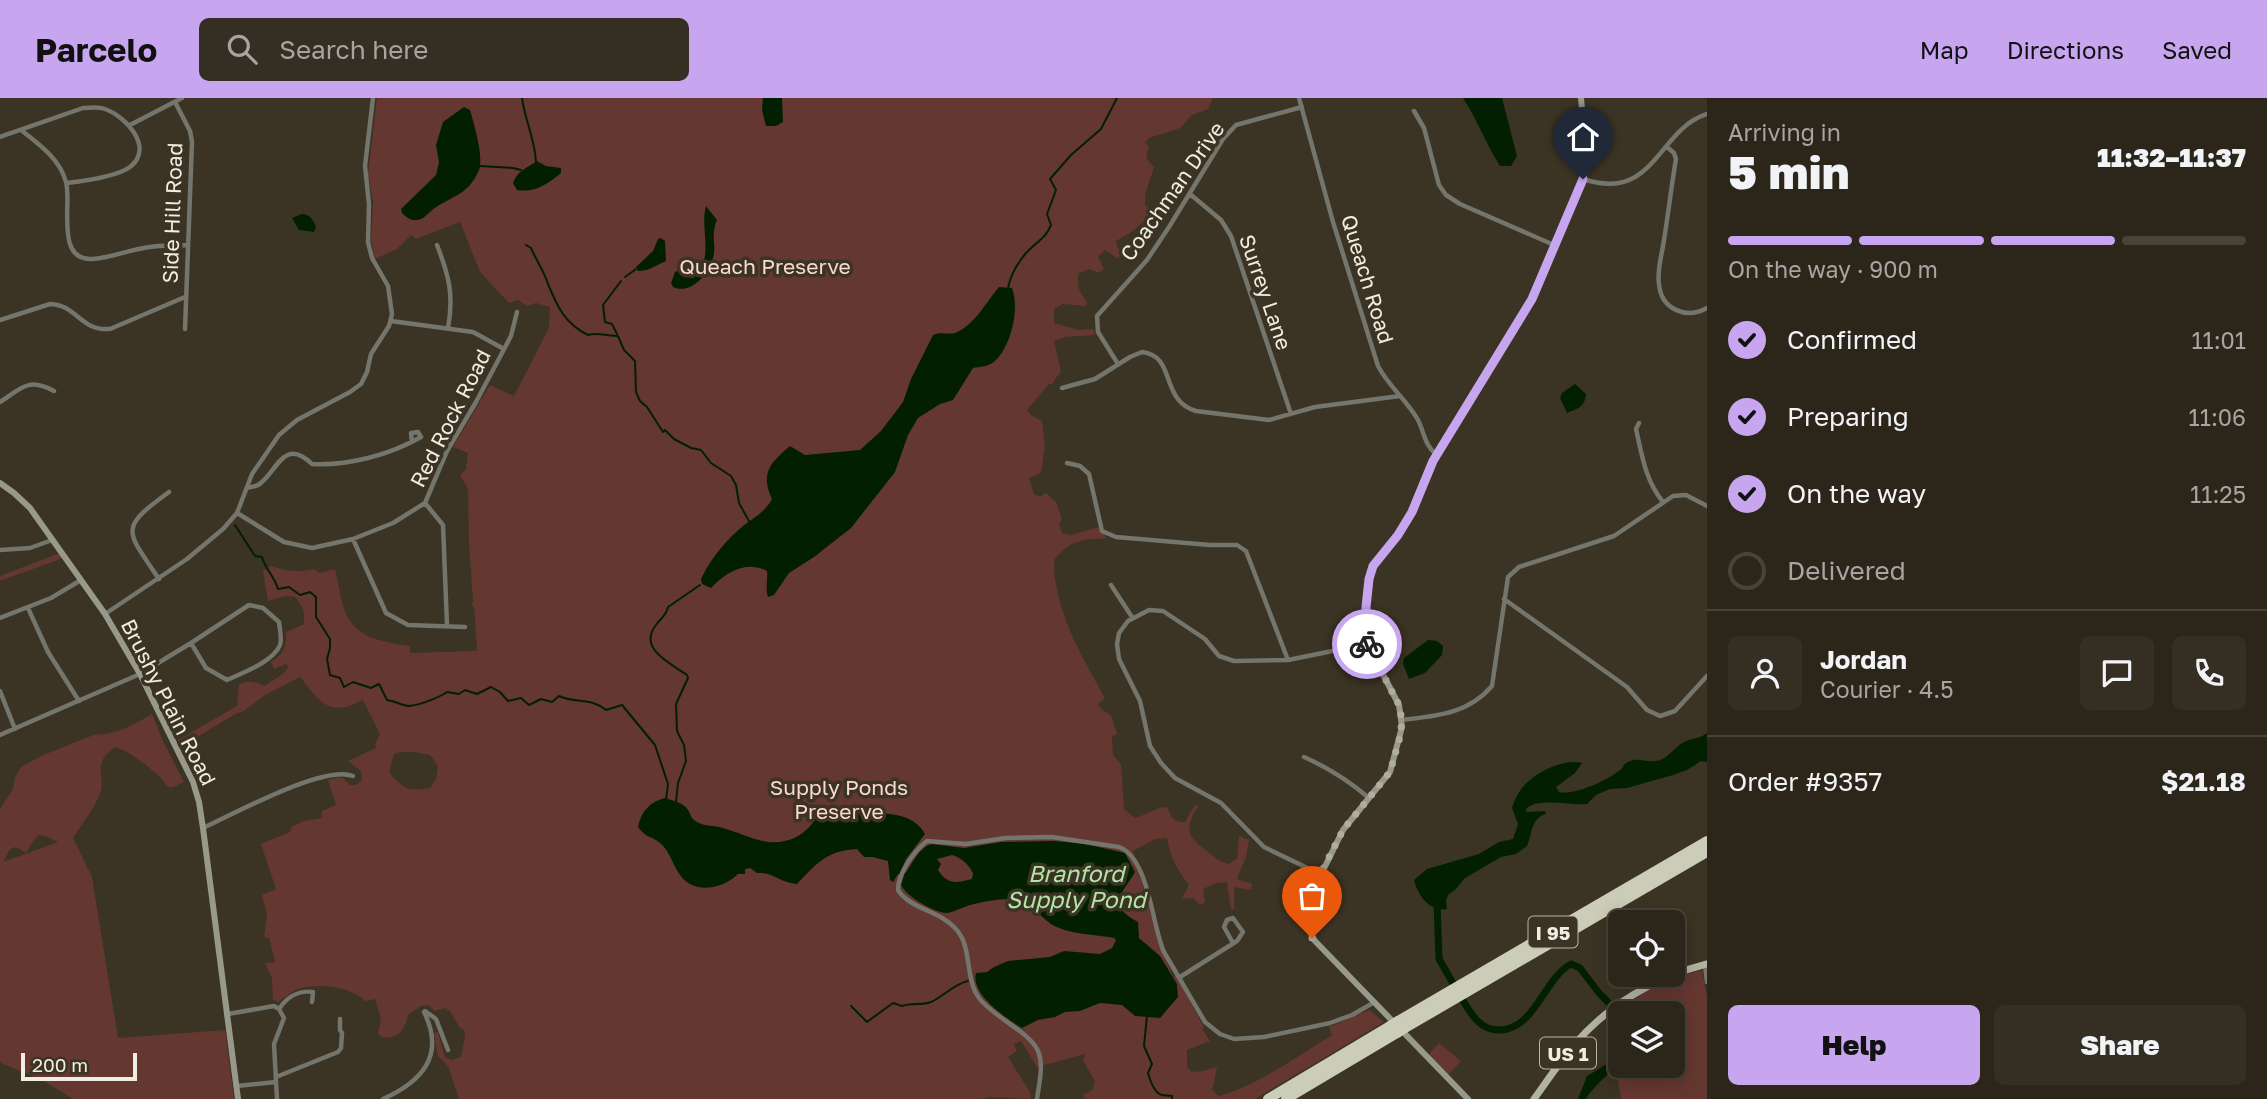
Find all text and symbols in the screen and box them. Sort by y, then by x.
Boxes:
search box [199,18,689,81]
text: Parcelo [35,30,157,69]
icon: search [223,30,261,68]
text: Search here [279,34,428,65]
text: Map [1920,35,1969,64]
text: Directions [2007,35,2124,64]
text: Saved [2162,35,2232,64]
pin [1553,107,1613,179]
street label: Coachman Drive [1114,116,1230,266]
icon: home [1564,118,1602,156]
text: Arriving in [1728,118,1841,146]
street label: Side Hill Road [157,142,187,284]
text: 11:32–11:37 [2097,142,2246,173]
text: 5 min [1728,144,1850,199]
street label: Queach Road [1336,211,1400,347]
street label: Surrey Lane [1234,231,1298,353]
park label: Queach Preserve [679,253,851,279]
text: On the way · 900 m [1728,255,1938,283]
icon: check [1728,321,1766,359]
text: Confirmed [1787,324,1917,355]
text: 11:01 [2191,326,2246,354]
street label: Red Rock Road [404,345,496,491]
icon: check [1728,398,1766,436]
text: Preparing [1787,401,1909,432]
text: 11:06 [2189,403,2246,431]
icon: check [1728,475,1766,513]
text: On the way [1787,478,1926,509]
text: 11:25 [2190,480,2246,508]
text: Delivered [1787,555,1906,586]
courier [1332,609,1402,679]
street label: Brushy Plain Road [116,614,222,790]
icon: bike [1348,625,1386,663]
button: person [1728,636,1802,710]
button: chat [2080,636,2154,710]
button: phone [2172,636,2246,710]
text: Jordan [1820,644,1907,675]
text: Courier · 4.5 [1820,675,1953,703]
text: Order #9357 [1728,766,1882,797]
text: $21.18 [2161,766,2246,797]
park label: Supply Ponds Preserve [770,774,908,824]
water label: Branford Supply Pond [1006,859,1149,913]
pin [1282,866,1342,938]
icon: bag [1293,877,1331,915]
map controls [1608,910,1685,1078]
button: locate [1608,910,1685,987]
road number: I 95 [1528,916,1578,947]
button: layers [1608,1001,1685,1078]
button: Help [1728,1005,1980,1085]
button: Share [1994,1005,2246,1085]
road number: US 1 [1540,1037,1596,1068]
scale bar [21,1050,136,1082]
text: 200 m [32,1053,88,1076]

